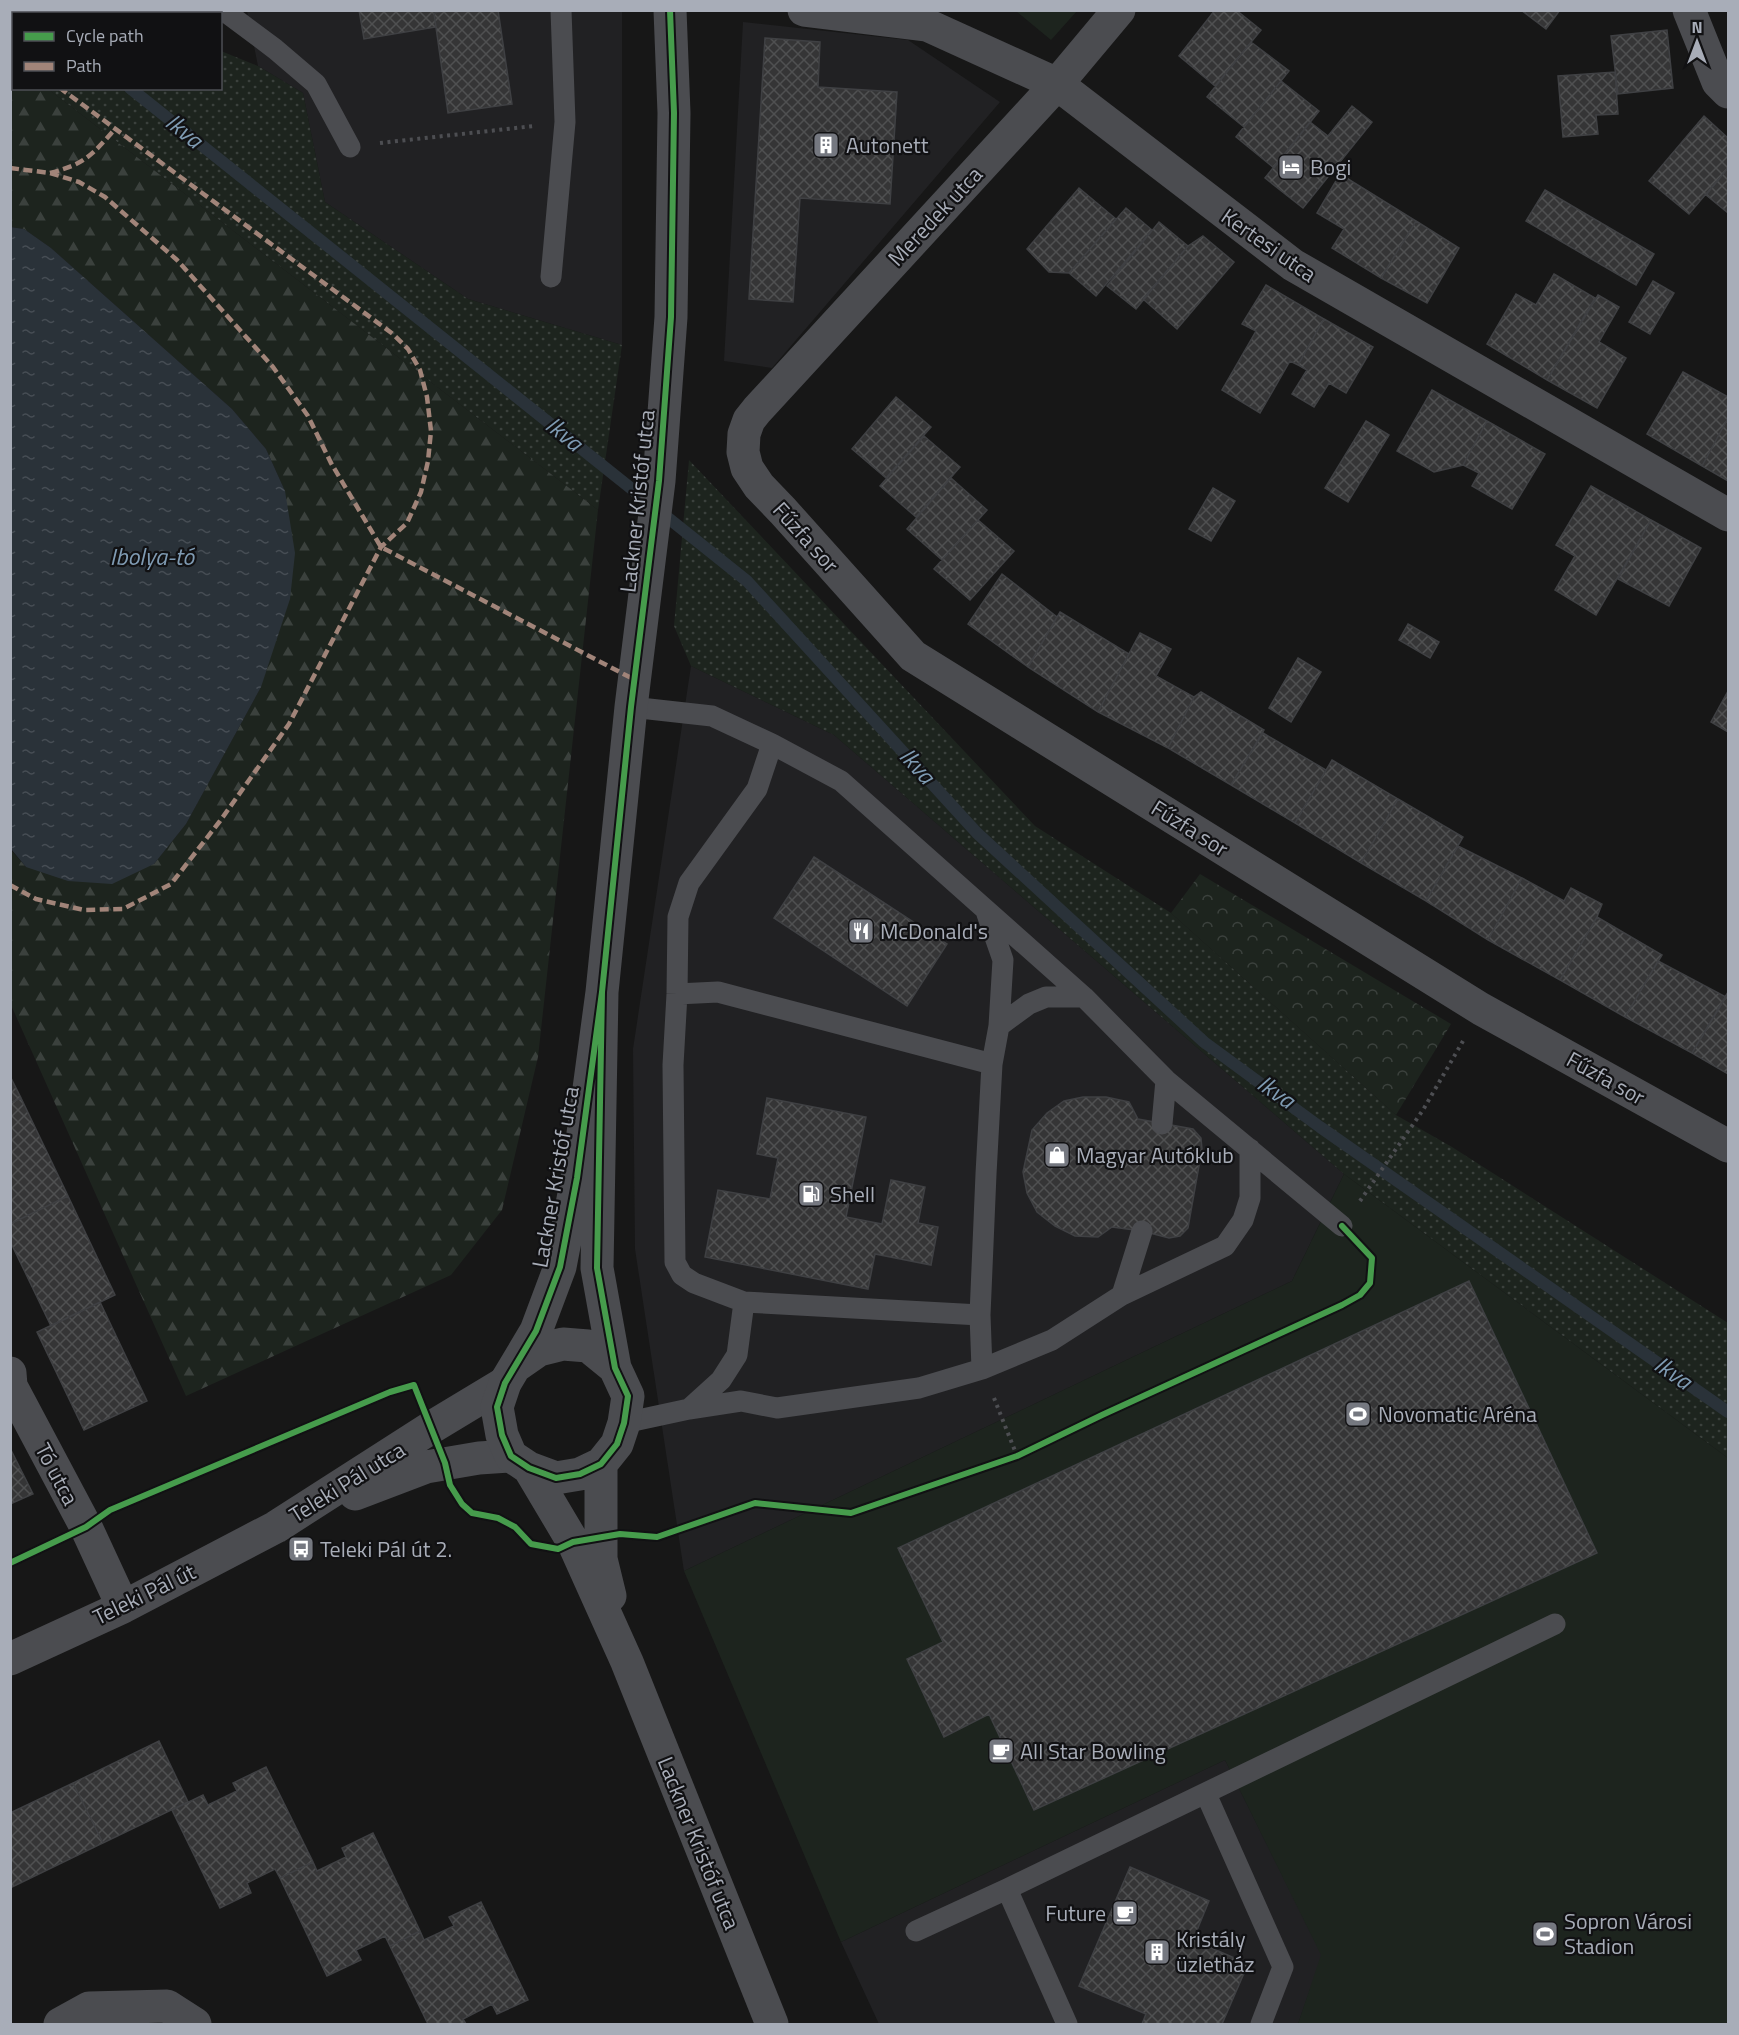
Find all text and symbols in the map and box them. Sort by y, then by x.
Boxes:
legend [12,12,222,90]
north arrow [1667,12,1727,72]
text: N [1691,15,1703,39]
text: Cycle path [66,22,144,49]
text: Path [66,52,102,79]
water label: Ikva [158,104,213,158]
place label: Autonett [846,128,929,162]
building icon: Autonett [811,130,841,160]
place label: Bogi [1310,150,1351,184]
hotel icon: Bogi [1276,152,1306,182]
street label: Meredek utca [880,158,990,274]
street label: Kertesi utca [1214,200,1324,290]
water label: Ikva [538,407,593,461]
street label: Lackner Kristóf utca [610,408,664,594]
street label: Fűzfa sor [765,494,847,580]
water label: Ibolya-tó [110,538,195,574]
water label: Ikva [891,739,945,793]
street label: Fűzfa sor [1145,791,1236,865]
place label: McDonald's [880,914,988,948]
restaurant icon: McDonald's [846,916,876,946]
street label: Fűzfa sor [1560,1042,1652,1114]
water label: Ikva [1250,1065,1304,1118]
street label: Lackner Kristóf utca [522,1084,588,1270]
place label: Magyar Autóklub [1076,1138,1234,1172]
shop icon: Magyar Autóklub [1042,1140,1072,1170]
place label: Shell [830,1177,875,1211]
fuel station icon: Shell [796,1179,826,1209]
water label: Ikva [1647,1346,1701,1399]
place label: Novomatic Aréna [1378,1397,1537,1431]
sports icon: Novomatic Aréna [1343,1399,1373,1429]
street label: Teleki Pál utca [282,1433,412,1531]
street label: Tó utca [26,1437,88,1511]
place label: Teleki Pál út 2. [320,1532,452,1566]
bus stop icon: Teleki Pál út 2. [286,1534,316,1564]
street label: Teleki Pál út [87,1554,201,1633]
place label: All Star Bowling [1020,1734,1166,1768]
cafe icon: All Star Bowling [986,1736,1016,1766]
street label: Lackner Kristóf utca [649,1751,749,1935]
place label: Future [1045,1896,1106,1930]
cafe icon: Future [1110,1898,1140,1928]
place label: Sopron Városi Stadion [1564,1904,1692,1963]
sports icon: Sopron Városi Stadion [1530,1919,1560,1949]
place label: Kristály üzletház [1176,1922,1254,1981]
building icon: Kristály üzletház [1142,1937,1172,1967]

